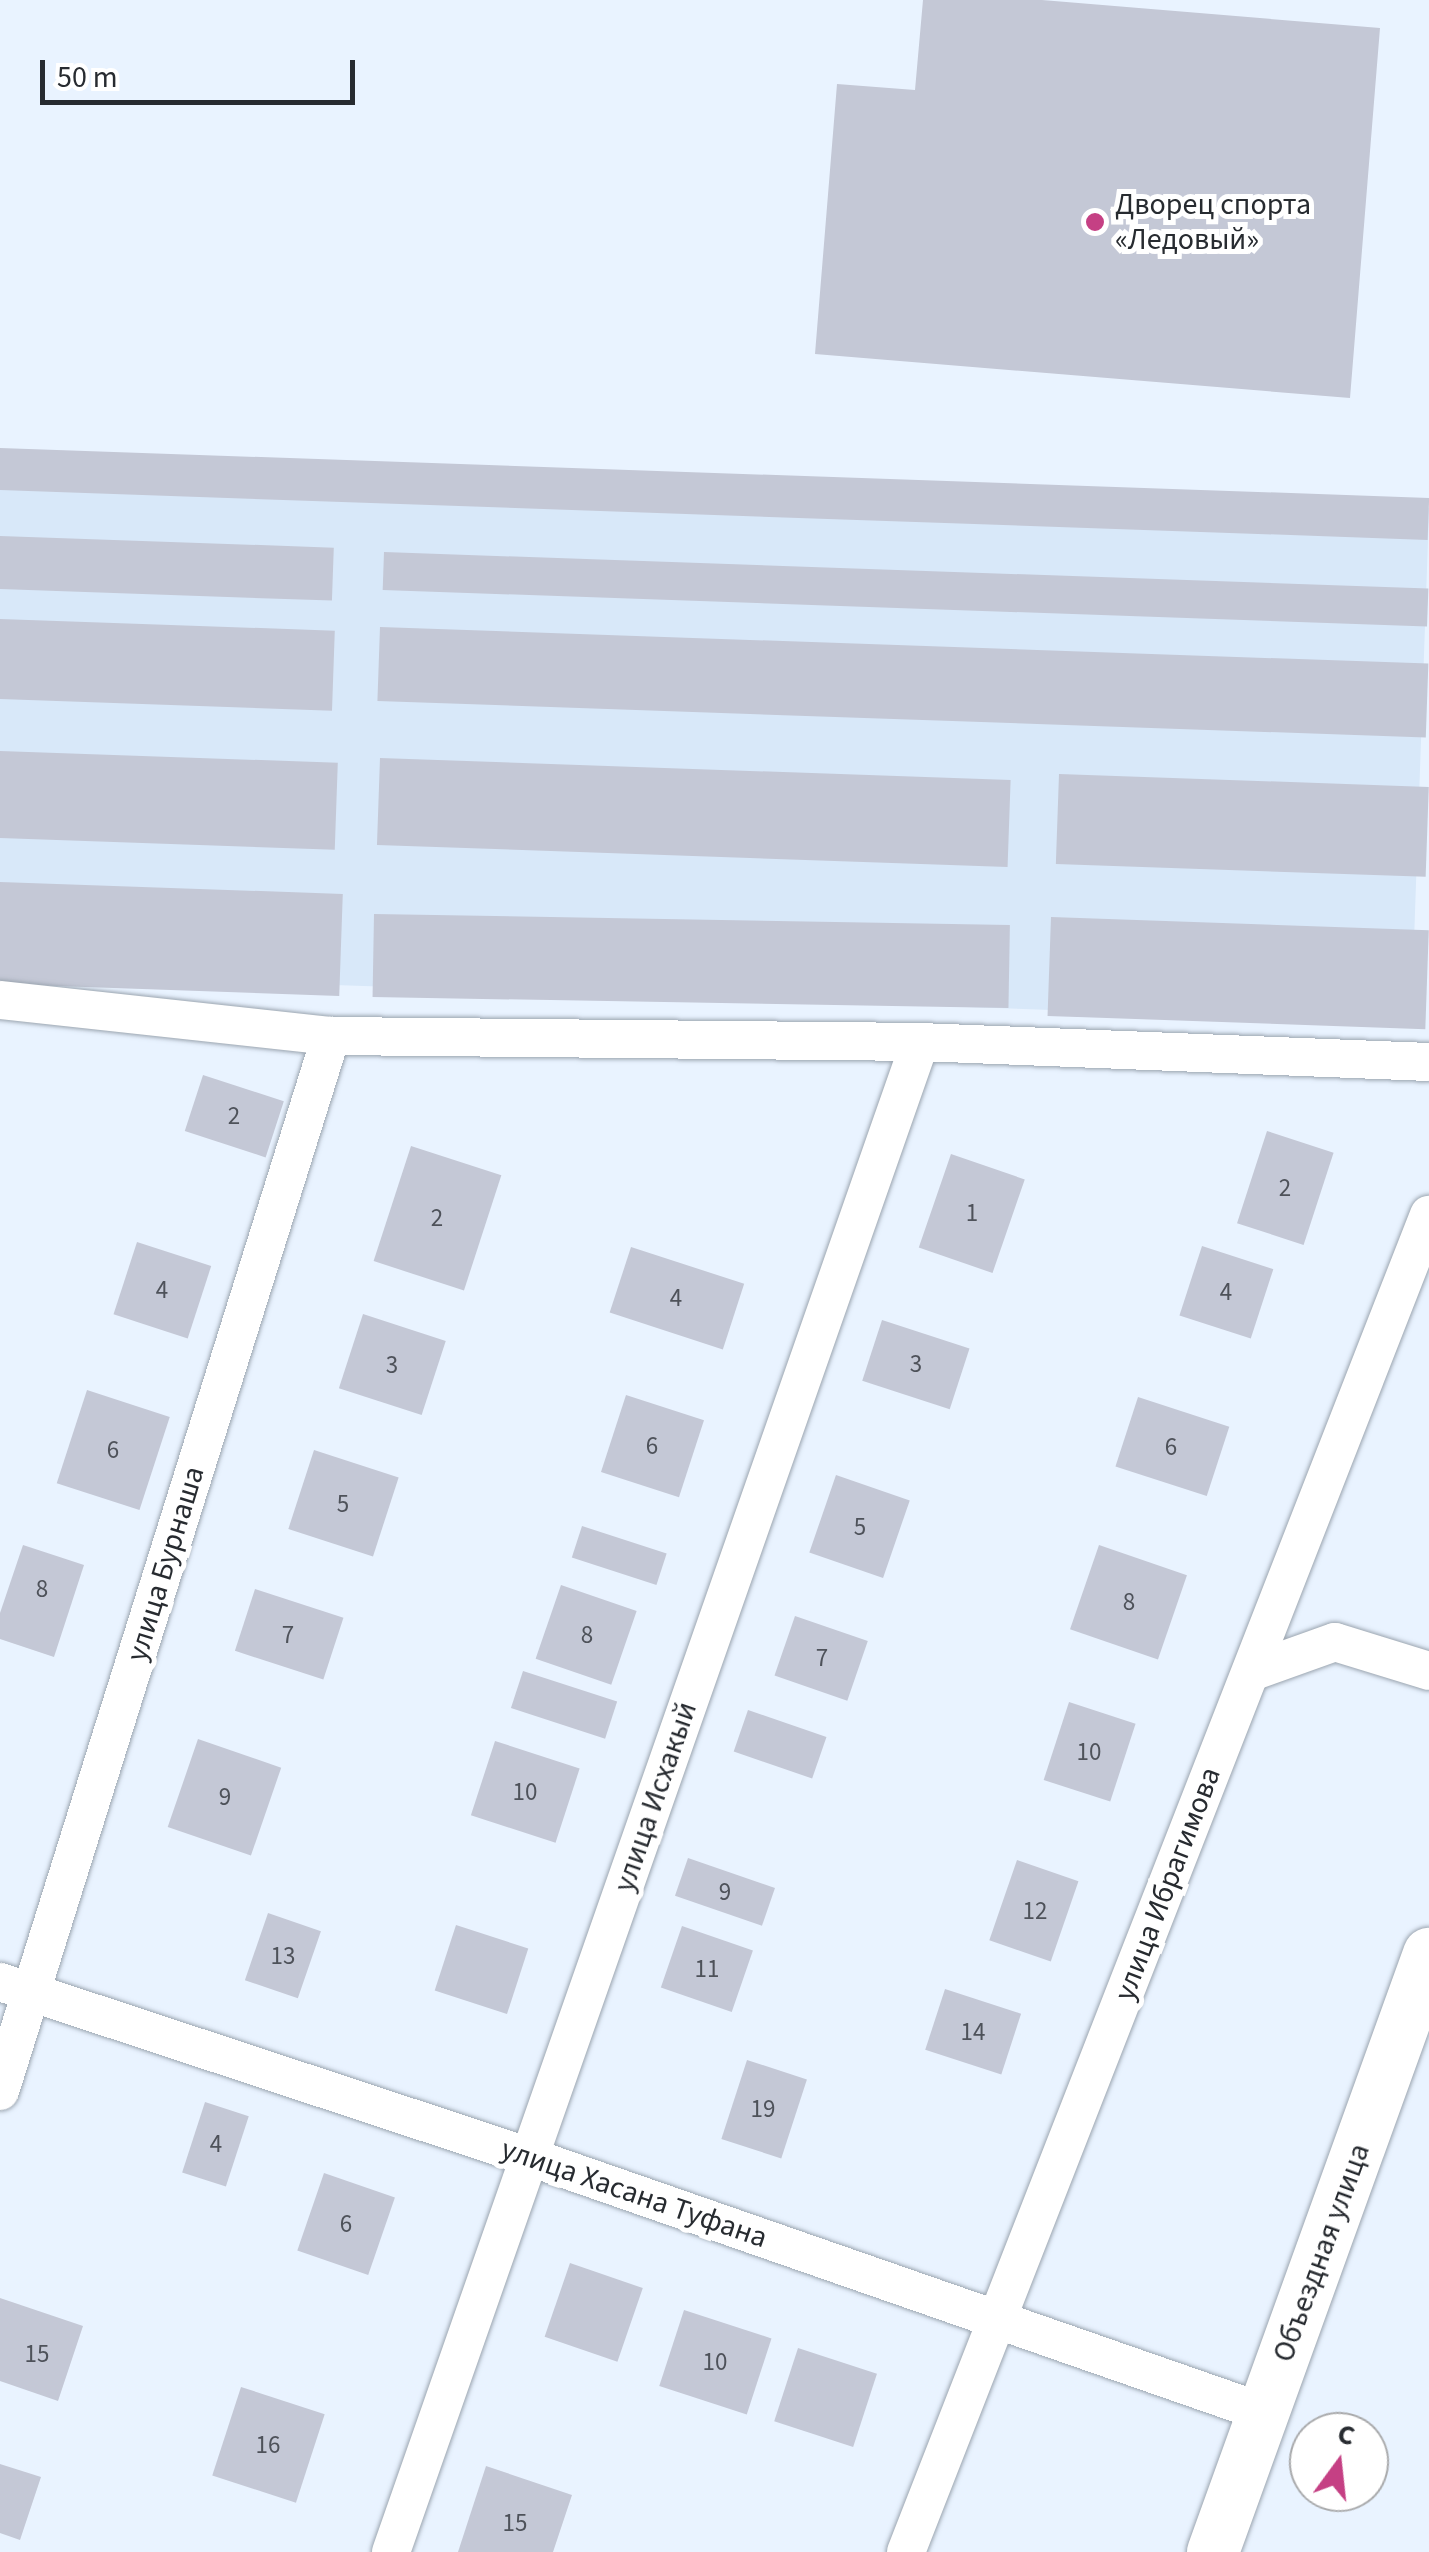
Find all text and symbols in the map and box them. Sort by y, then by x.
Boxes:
scale bar [45,40,360,102]
text: 50 m [57,56,118,99]
place label: Дворец спорта «Ледовый» [1115,187,1311,258]
marker: Дворец спорта «Ледовый» [1084,211,1106,233]
house number: 2 [228,1101,240,1131]
house number: 2 [1279,1173,1291,1203]
house number: 1 [966,1198,978,1228]
house number: 2 [431,1203,443,1233]
house number: 4 [156,1275,168,1305]
house number: 4 [1220,1277,1232,1307]
house number: 4 [670,1283,682,1313]
house number: 3 [910,1349,922,1379]
house number: 3 [386,1350,398,1380]
house number: 6 [646,1431,658,1461]
house number: 6 [1165,1432,1177,1462]
house number: 6 [107,1435,119,1465]
street label: улица Бурнаша [119,1462,213,1666]
house number: 5 [337,1489,349,1519]
house number: 5 [854,1512,866,1542]
house number: 8 [36,1574,48,1604]
house number: 8 [1123,1587,1135,1617]
house number: 7 [282,1620,294,1650]
house number: 8 [581,1620,593,1650]
house number: 7 [816,1643,828,1673]
street label: улица Исхакый [607,1697,705,1897]
house number: 10 [1077,1737,1101,1767]
street label: улица Ибрагимова [1107,1762,1229,2006]
house number: 10 [513,1777,537,1807]
house number: 9 [219,1782,231,1812]
house number: 9 [719,1877,731,1907]
house number: 12 [1023,1896,1047,1926]
house number: 13 [271,1941,295,1971]
house number: 11 [695,1954,719,1984]
house number: 14 [961,2017,985,2047]
house number: 19 [751,2094,775,2124]
house number: 4 [210,2129,222,2159]
street label: улица Хасана Туфана [496,2132,772,2256]
street label: Объездная улица [1266,2139,1378,2367]
house number: 6 [340,2209,352,2239]
house number: 15 [25,2339,49,2369]
house number: 10 [703,2347,727,2377]
north arrow [1289,2412,1389,2512]
text: С [1333,2414,1359,2456]
house number: 16 [256,2430,280,2460]
house number: 15 [503,2508,527,2538]

